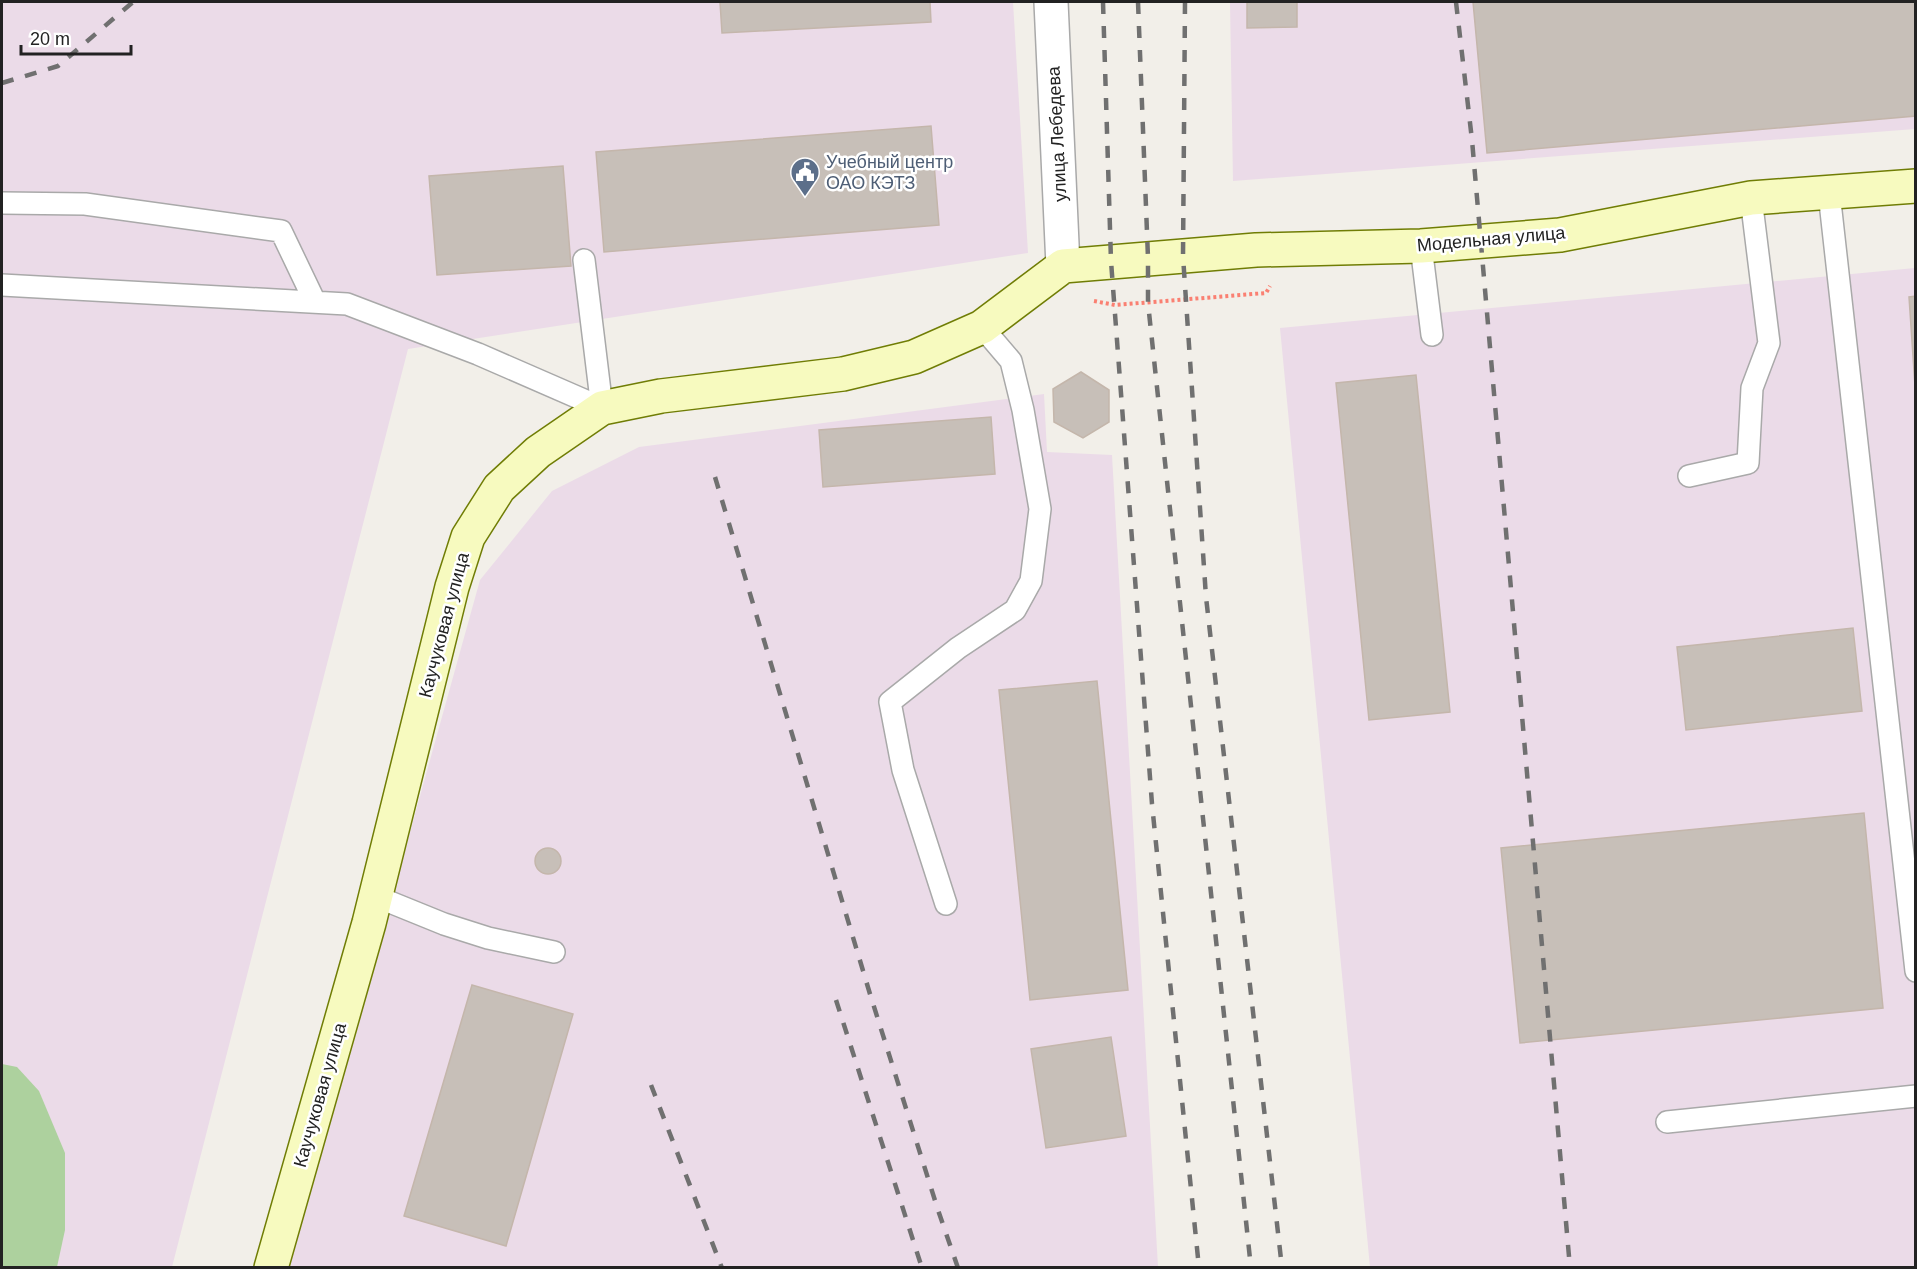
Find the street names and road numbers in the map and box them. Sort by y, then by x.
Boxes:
street label: улица Лебедева [1043,65,1071,202]
street label: Модельная улица [1416,222,1567,255]
street label: Каучуковая улица [415,549,473,700]
street label: Каучуковая улица [290,1020,350,1170]

